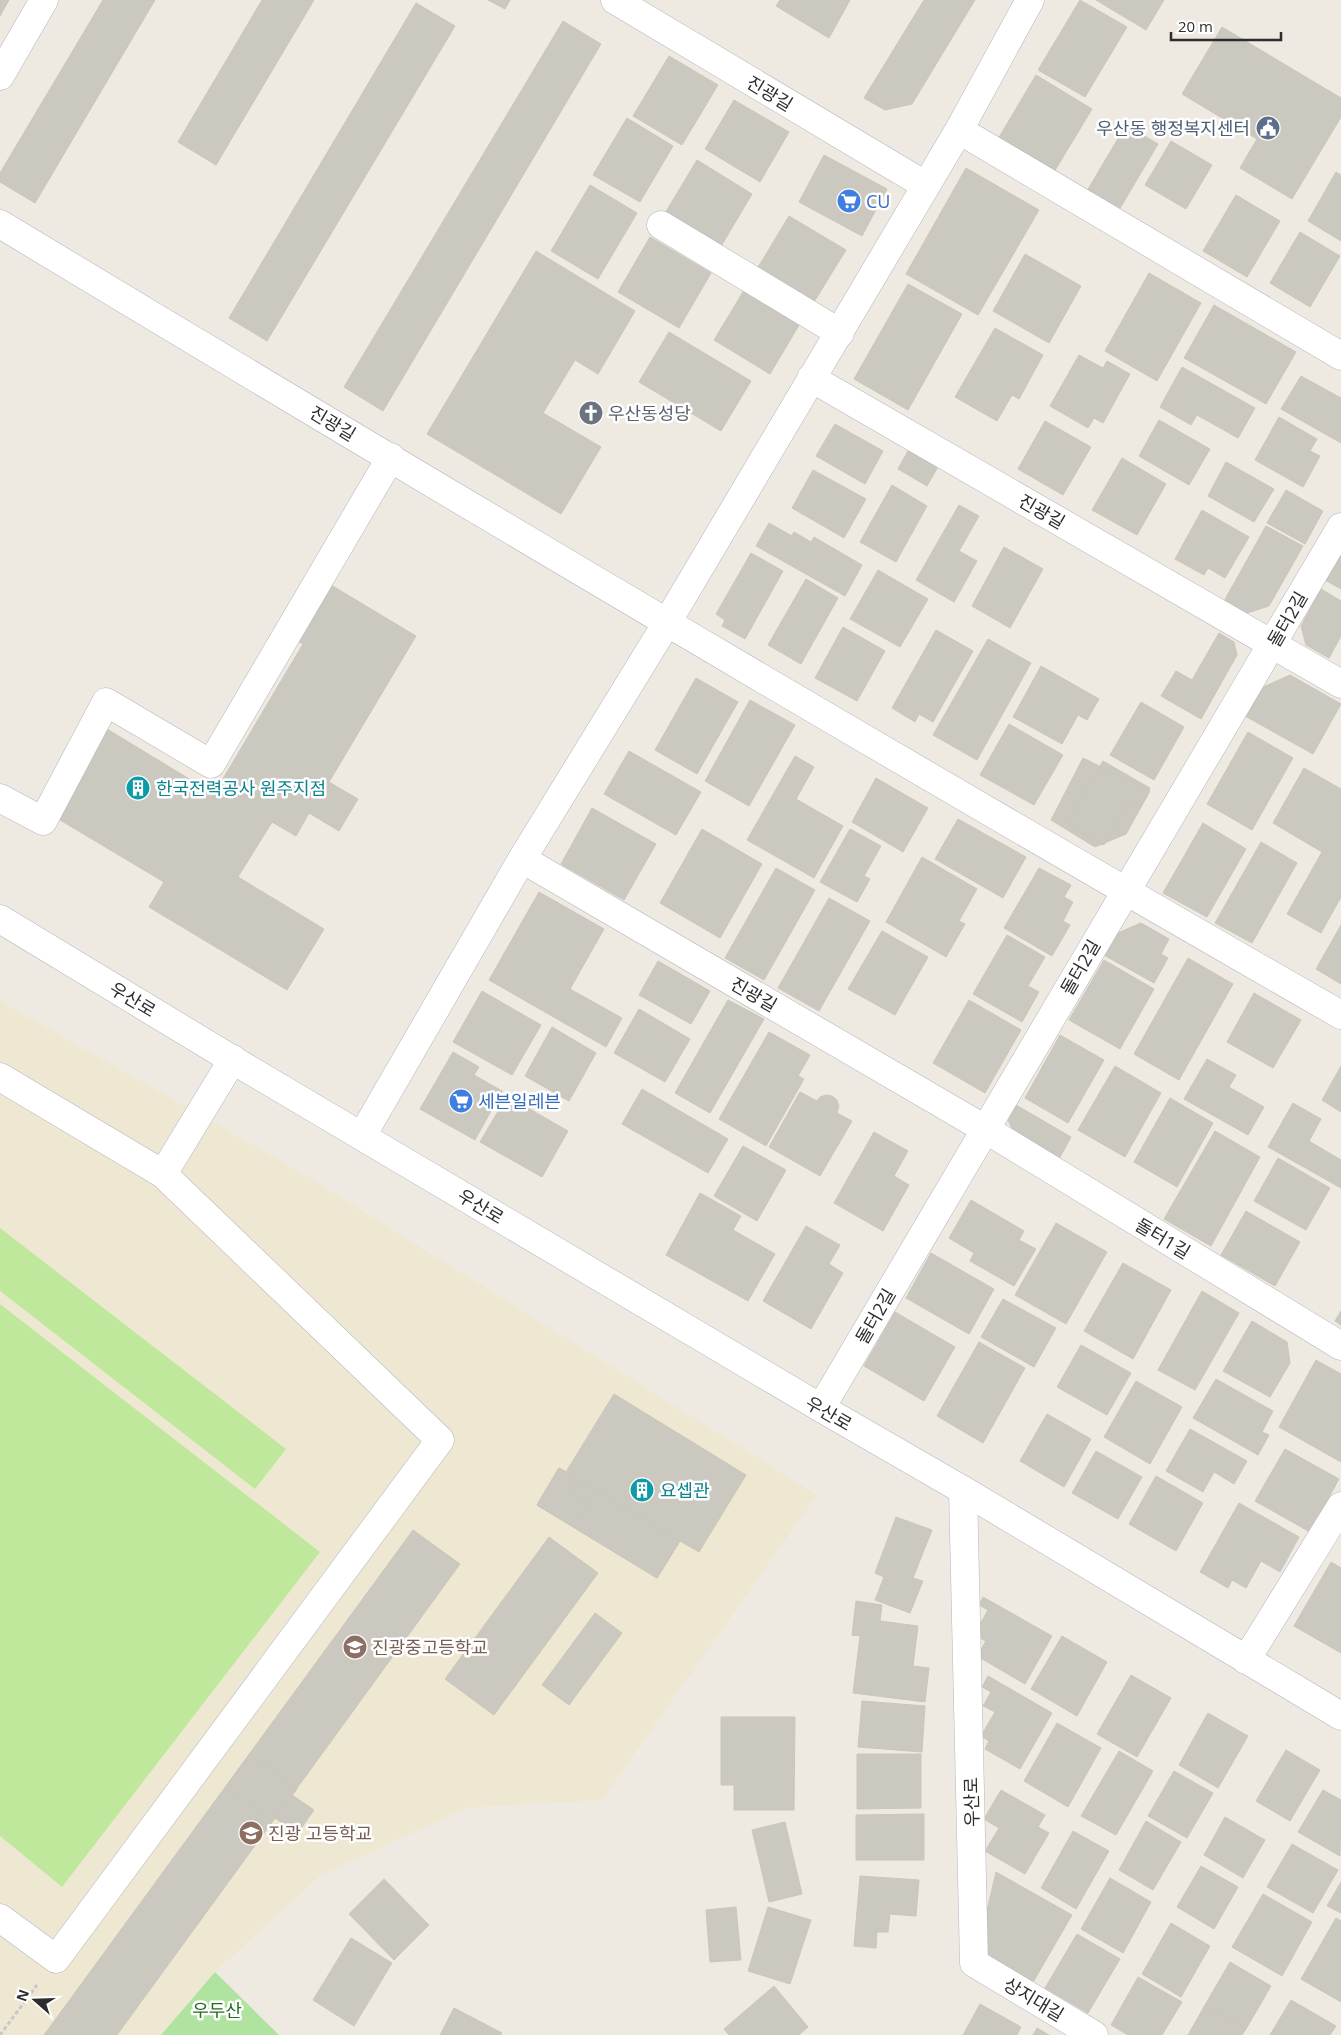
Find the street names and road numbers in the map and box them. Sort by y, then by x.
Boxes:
street label: 진광길 [743,70,797,116]
street label: 진광길 [306,400,360,446]
street label: 진광길 [1014,488,1070,534]
street label: 돌터2길 [1262,587,1312,651]
street label: 돌터2길 [1055,935,1105,999]
street label: 진광길 [726,971,782,1017]
street label: 우산로 [106,976,160,1022]
street label: 우산로 [454,1183,508,1229]
street label: 돌터1길 [1131,1212,1195,1264]
street label: 돌터2길 [850,1284,900,1348]
street label: 우산로 [801,1390,857,1436]
street label: 우산로 [959,1777,983,1827]
street label: 상지대길 [999,1972,1069,2026]

